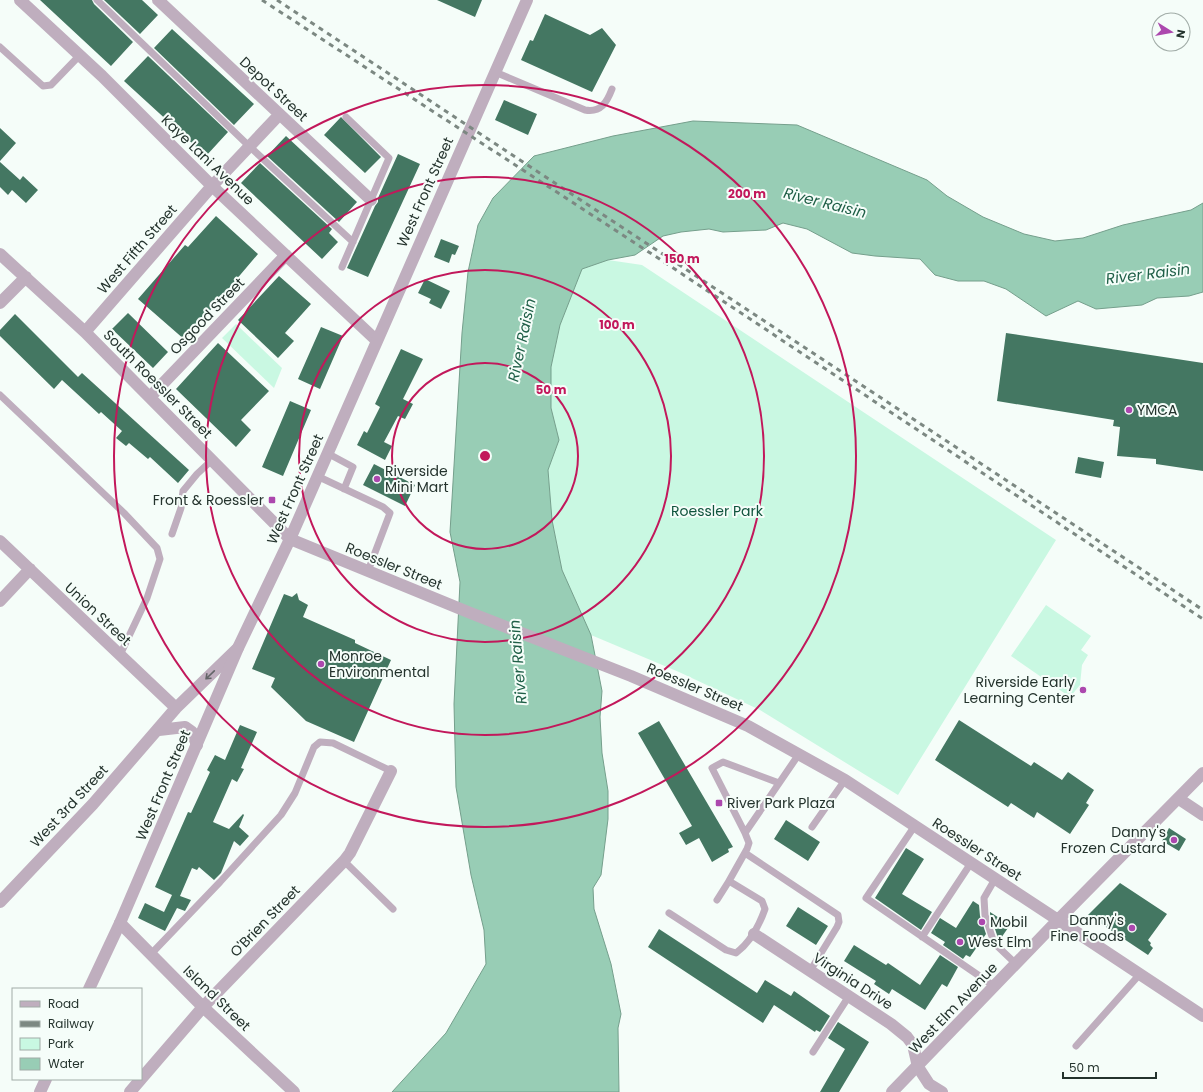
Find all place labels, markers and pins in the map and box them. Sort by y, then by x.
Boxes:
place label: YMCA [1137,400,1177,420]
marker: YMCA [1124,405,1134,415]
centre of rings [478,449,492,463]
place label: Riverside Mini Mart [385,461,448,497]
marker: Riverside Mini Mart [372,474,382,484]
place label: Front & Roessler [153,490,264,510]
marker: Front & Roessler [267,495,277,505]
place label: Monroe Environmental [329,646,430,682]
marker: Monroe Environmental [316,659,326,669]
place label: Riverside Early Learning Center [964,672,1075,708]
marker: Riverside Early Learning Center [1078,685,1088,695]
place label: River Park Plaza [727,793,835,813]
marker: River Park Plaza [714,798,724,808]
place label: Danny's Frozen Custard [1061,822,1166,858]
marker: Danny's Frozen Custard [1169,835,1179,845]
place label: Danny's Fine Foods [1050,910,1124,946]
place label: Mobil [990,912,1027,932]
marker: Mobil [977,917,987,927]
marker: Danny's Fine Foods [1127,923,1137,933]
place label: West Elm [968,932,1032,952]
marker: West Elm [955,937,965,947]

